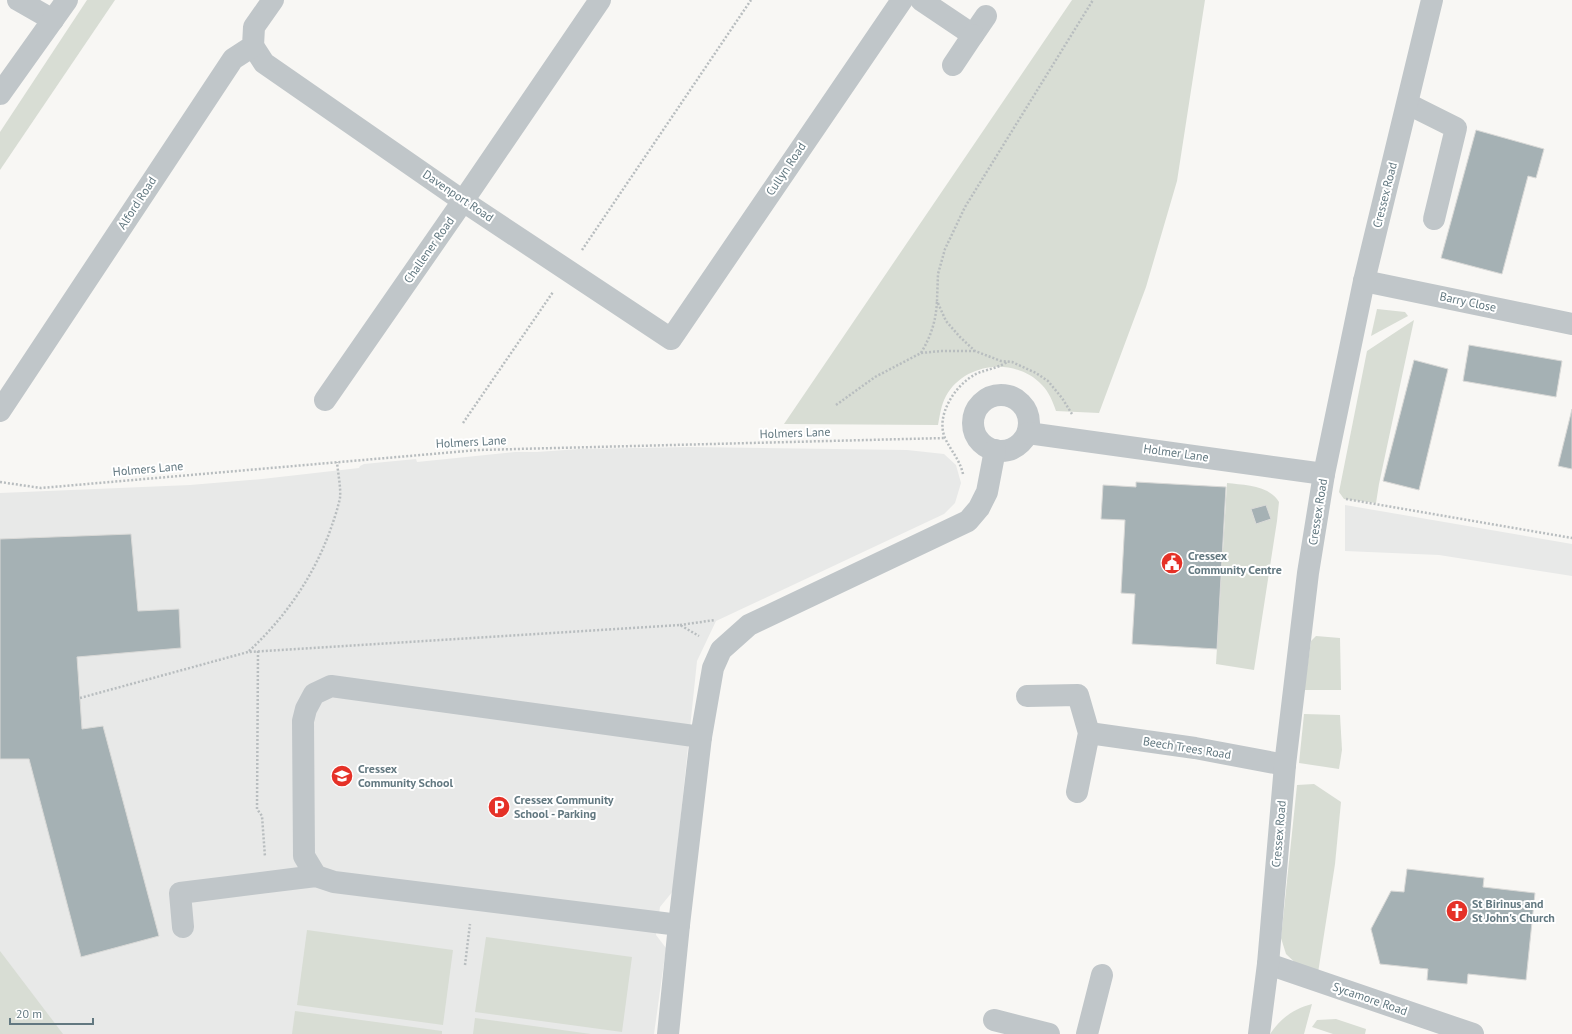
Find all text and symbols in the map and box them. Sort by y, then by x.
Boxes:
street label: Cullyn Road [762,139,809,198]
street label: Cressex Road [1369,160,1400,229]
street label: Davenport Road [420,166,497,225]
street label: Alford Road [114,174,159,232]
street label: Challener Road [400,214,457,286]
street label: Barry Close [1438,288,1498,315]
street label: Holmers Lane [759,424,831,441]
street label: Holmers Lane [435,432,507,451]
street label: Holmer Lane [1142,441,1210,465]
street label: Holmers Lane [112,458,184,479]
street label: Cressex Road [1305,478,1330,546]
place label: Cressex Community Centre [1188,548,1282,577]
public building icon: Cressex Community Centre [1159,550,1185,576]
street label: Beech Trees Road [1142,733,1232,762]
place label: Cressex Community School [358,761,454,790]
school or university icon: Cressex Community School [329,763,355,789]
place label: Cressex Community School - Parking [514,792,614,821]
parking icon: Cressex Community School - Parking [486,794,512,820]
street label: Cressex Road [1268,800,1289,868]
place label: St Birinus and St John's Church [1472,896,1555,925]
church icon: St Birinus and St John's Church [1444,898,1470,924]
street label: Sycamore Road [1331,979,1410,1018]
scale bar [10,1000,93,1026]
text: 20 m [16,1006,42,1021]

